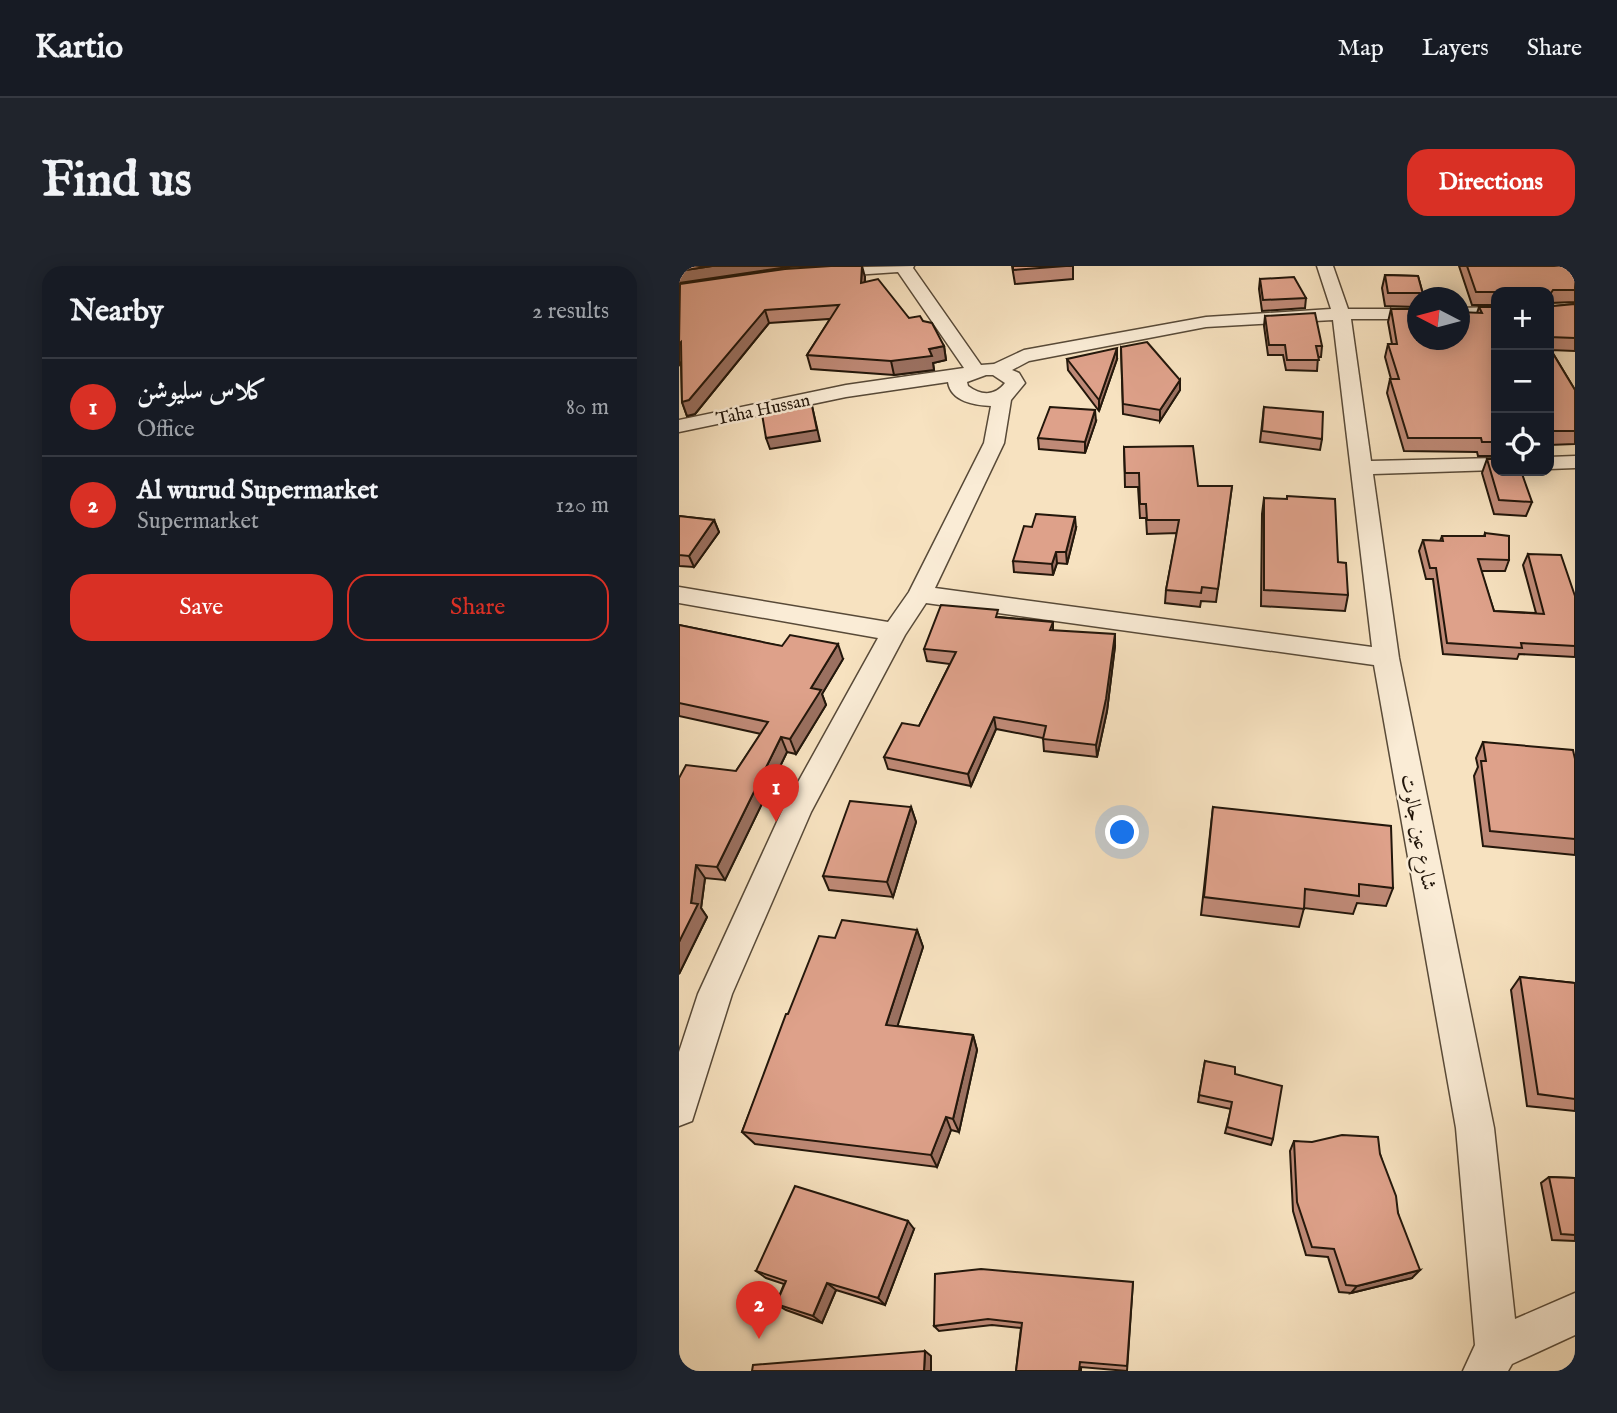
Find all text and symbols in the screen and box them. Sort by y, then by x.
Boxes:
text: Kartio [35,27,123,69]
text: Map [1338,33,1384,64]
text: Layers [1422,33,1489,64]
text: Share [1527,33,1582,64]
button: Directions [1407,149,1575,216]
text: Find us [42,151,192,213]
north arrow [1407,287,1470,350]
map controls [1491,287,1554,476]
button: + [1491,287,1554,350]
text: Nearby [70,293,163,331]
text: 2 results [532,297,609,326]
button: − [1491,350,1554,413]
text: كلاس سليوشن [137,375,267,408]
street label: Taha Hussan [714,389,813,432]
text: 1 [89,393,97,422]
text: 80 m [566,393,609,422]
button: locate [1491,413,1554,476]
text: Office [137,415,194,444]
text: Al wurud Supermarket [137,474,378,507]
text: 2 [88,491,98,520]
text: 120 m [556,491,609,520]
text: Supermarket [137,507,259,536]
button: Save [70,574,333,641]
button: Share [347,574,609,641]
pin: 1 [753,764,799,822]
street label: شارع عين جالوت [1390,772,1442,893]
your location [1105,815,1139,849]
pin: 2 [736,1281,782,1339]

